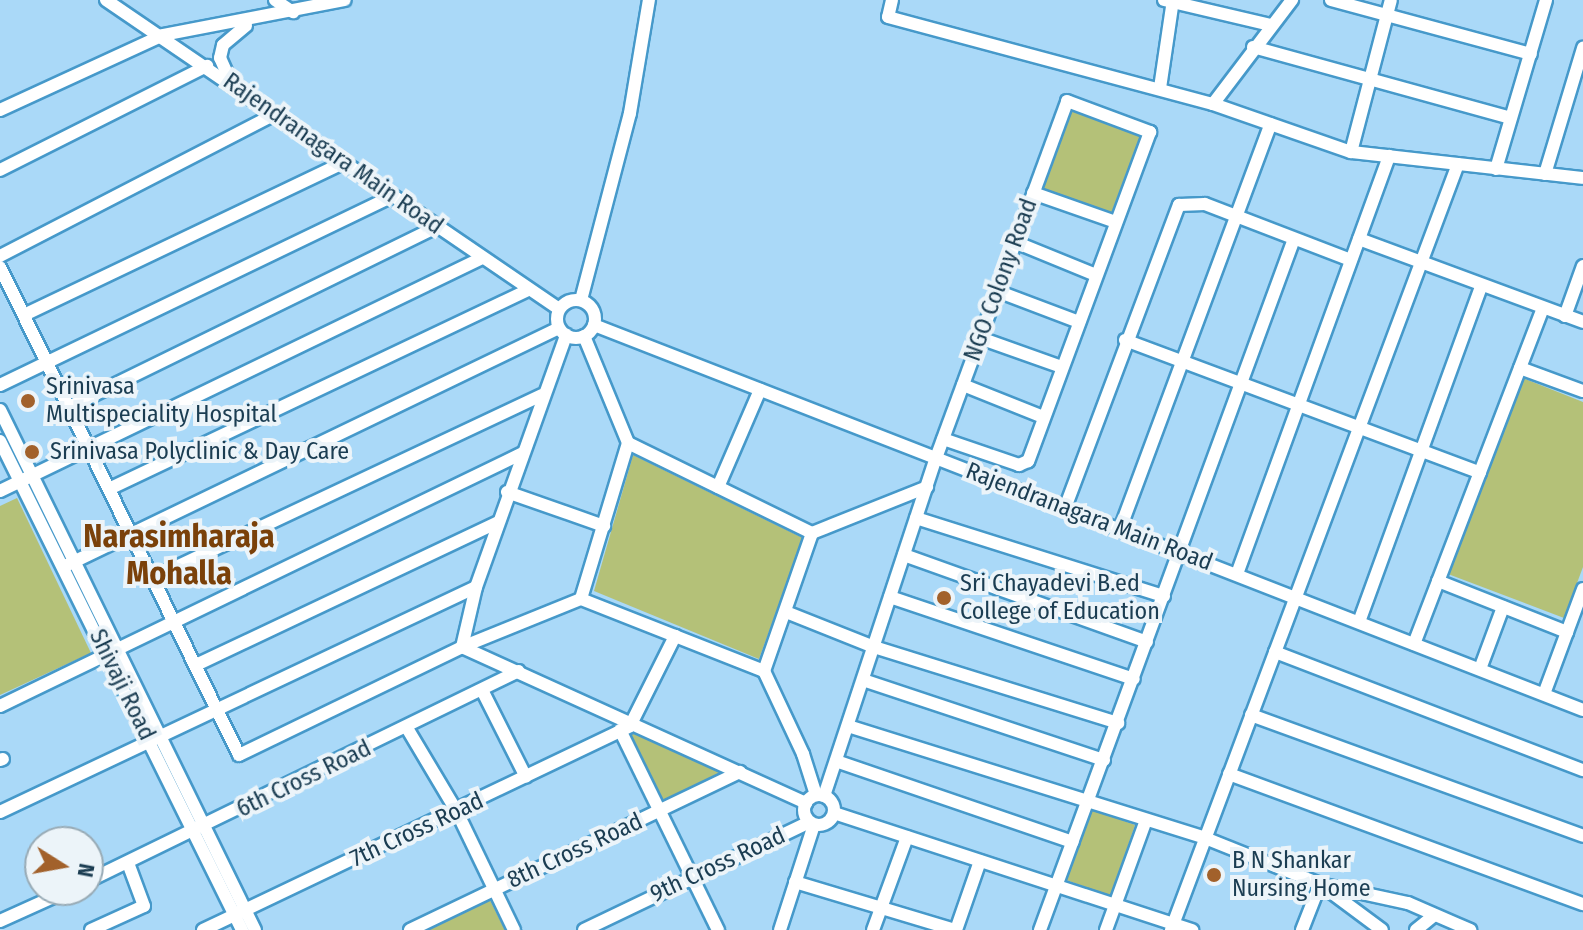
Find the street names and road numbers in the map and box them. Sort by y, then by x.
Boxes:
street label: Rajendranagara Main Road [217,67,449,241]
street label: NGO Colony Road [958,195,1044,365]
street label: Rajendranagara Main Road [962,457,1216,577]
street label: Shivaji Road [83,625,161,745]
street label: 6th Cross Road [232,734,376,824]
street label: 7th Cross Road [346,787,488,873]
street label: 8th Cross Road [503,807,647,895]
street label: 9th Cross Road [646,821,790,909]

